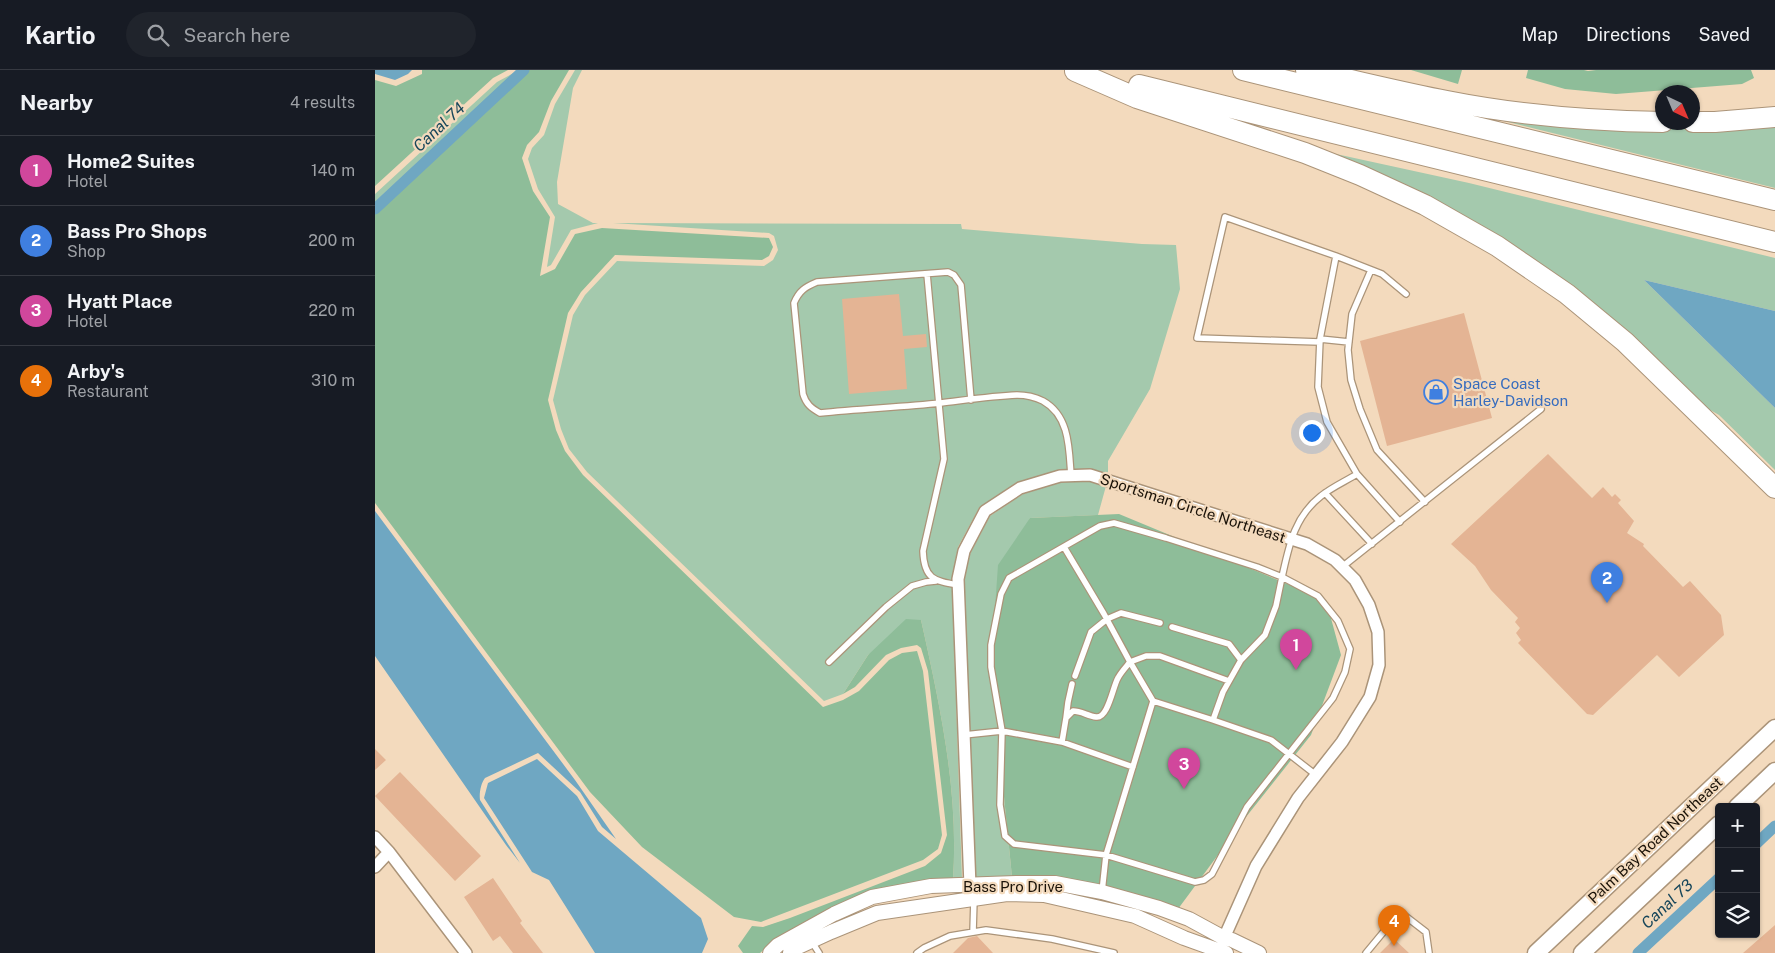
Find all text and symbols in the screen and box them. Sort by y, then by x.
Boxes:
search box [126,12,476,57]
text: Kartio [25,21,96,49]
icon: search [144,21,172,49]
text: Search here [184,24,290,46]
text: Map [1521,24,1558,45]
text: Directions [1586,24,1671,45]
text: Saved [1699,24,1750,45]
north arrow [1655,85,1700,130]
text: Nearby [20,90,93,115]
text: 4 results [290,93,355,112]
water label: Canal 74 [409,98,469,156]
text: Home2 Suites [67,150,195,172]
text: 1 [33,161,39,180]
text: 140 m [311,161,355,180]
text: Hotel [67,172,108,191]
text: Bass Pro Shops [67,220,207,242]
text: 2 [31,231,41,250]
text: 200 m [308,231,355,250]
text: Shop [67,242,106,261]
text: Hyatt Place [67,290,173,312]
text: 3 [31,301,41,320]
text: 220 m [308,301,355,320]
text: Hotel [67,312,108,331]
text: Arby's [67,360,124,382]
text: 4 [31,371,41,390]
text: 310 m [311,371,355,390]
place label: Space Coast Harley-Davidson [1453,375,1568,409]
shop icon: Space Coast Harley-Davidson [1423,379,1449,405]
text: Restaurant [67,382,149,401]
your location [1299,420,1325,446]
street label: Sportsman Circle Northeast [1098,470,1288,546]
pin: 2 [1591,562,1623,603]
pin: 1 [1280,629,1312,670]
pin: 3 [1168,748,1200,789]
street label: Palm Bay Road Northeast [1584,773,1726,907]
map controls [1715,803,1760,938]
button: + [1715,803,1760,848]
button: − [1715,848,1760,893]
water label: Canal 73 [1637,875,1697,933]
street label: Bass Pro Drive [963,878,1063,895]
button: layers [1715,893,1760,938]
pin: 4 [1378,905,1410,946]

